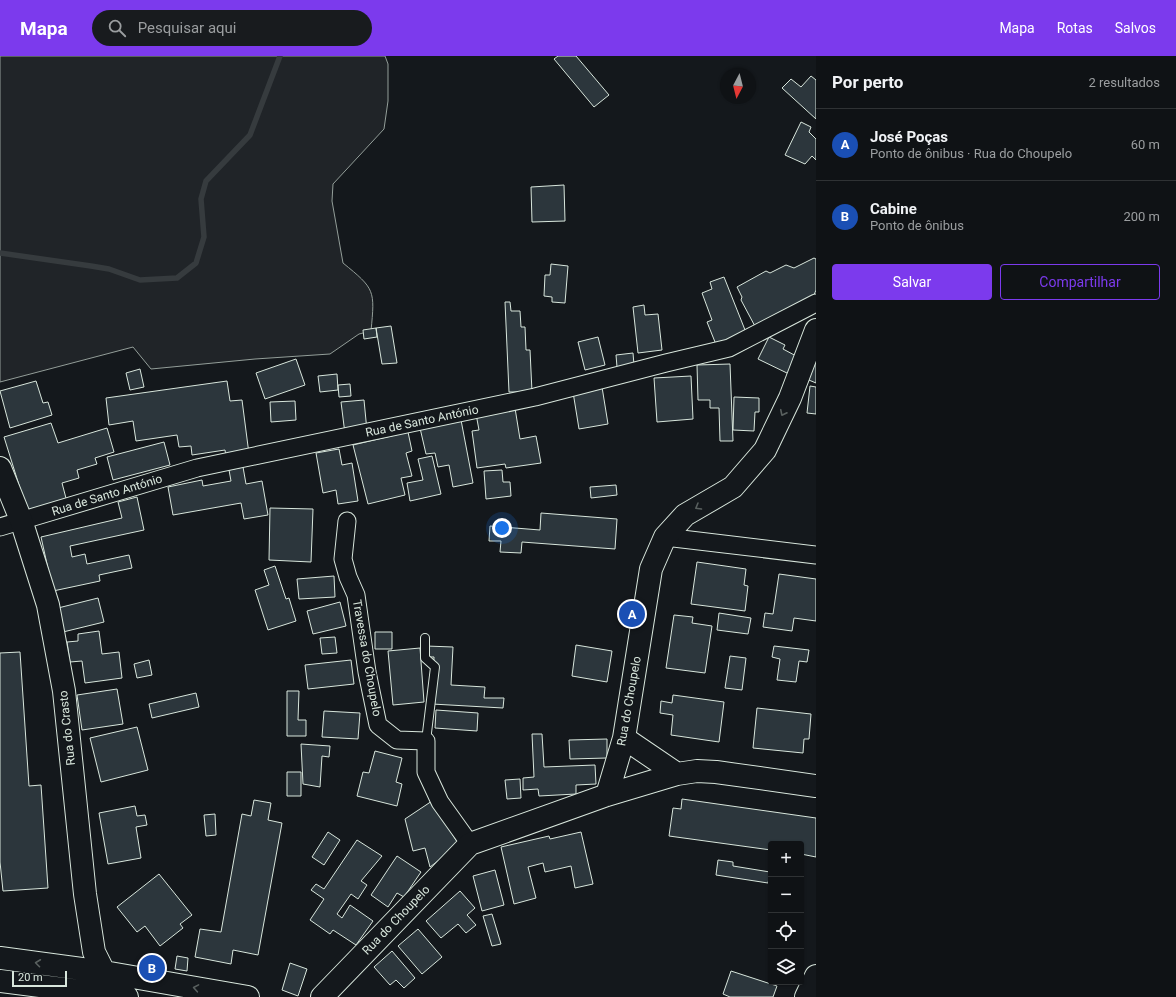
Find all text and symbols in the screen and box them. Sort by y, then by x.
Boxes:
search box [92,10,372,46]
text: Mapa [20,17,68,40]
icon: search [106,17,128,39]
text: Pesquisar aqui [138,19,236,37]
text: Mapa [999,20,1035,36]
text: Rotas [1057,20,1093,36]
text: Salvos [1115,20,1156,36]
north arrow [720,68,756,104]
text: Por perto [832,72,903,92]
text: 2 resultados [1088,75,1160,90]
text: José Poças [870,128,948,146]
text: A [841,137,849,152]
text: 60 m [1131,137,1160,152]
text: Ponto de ônibus · Rua do Choupelo [870,146,1072,161]
text: Cabine [870,200,917,218]
text: B [841,209,849,224]
text: 200 m [1123,209,1160,224]
text: Ponto de ônibus [870,218,964,233]
button: Salvar [832,264,992,300]
button: Compartilhar [1000,264,1160,300]
street label: Rua de Santo António [364,402,480,440]
one-way arrow [780,409,788,417]
street label: Rua de Santo António [50,471,164,519]
one-way arrow [695,503,702,510]
your location [492,518,512,538]
street label: Travessa do Choupelo [350,599,384,718]
pin: A [619,599,645,629]
street label: Rua do Choupelo [614,655,644,747]
street label: Rua do Crasto [56,690,78,766]
map controls [768,841,804,985]
button: + [768,841,804,877]
button: − [768,877,804,913]
street label: Rua do Choupelo [359,882,433,958]
button: locate [768,913,804,949]
button: layers [768,949,804,985]
pin: B [139,953,165,983]
one-way arrow [35,959,41,968]
scale bar [12,969,67,988]
text: 20 m [18,971,43,984]
one-way arrow [193,984,199,992]

